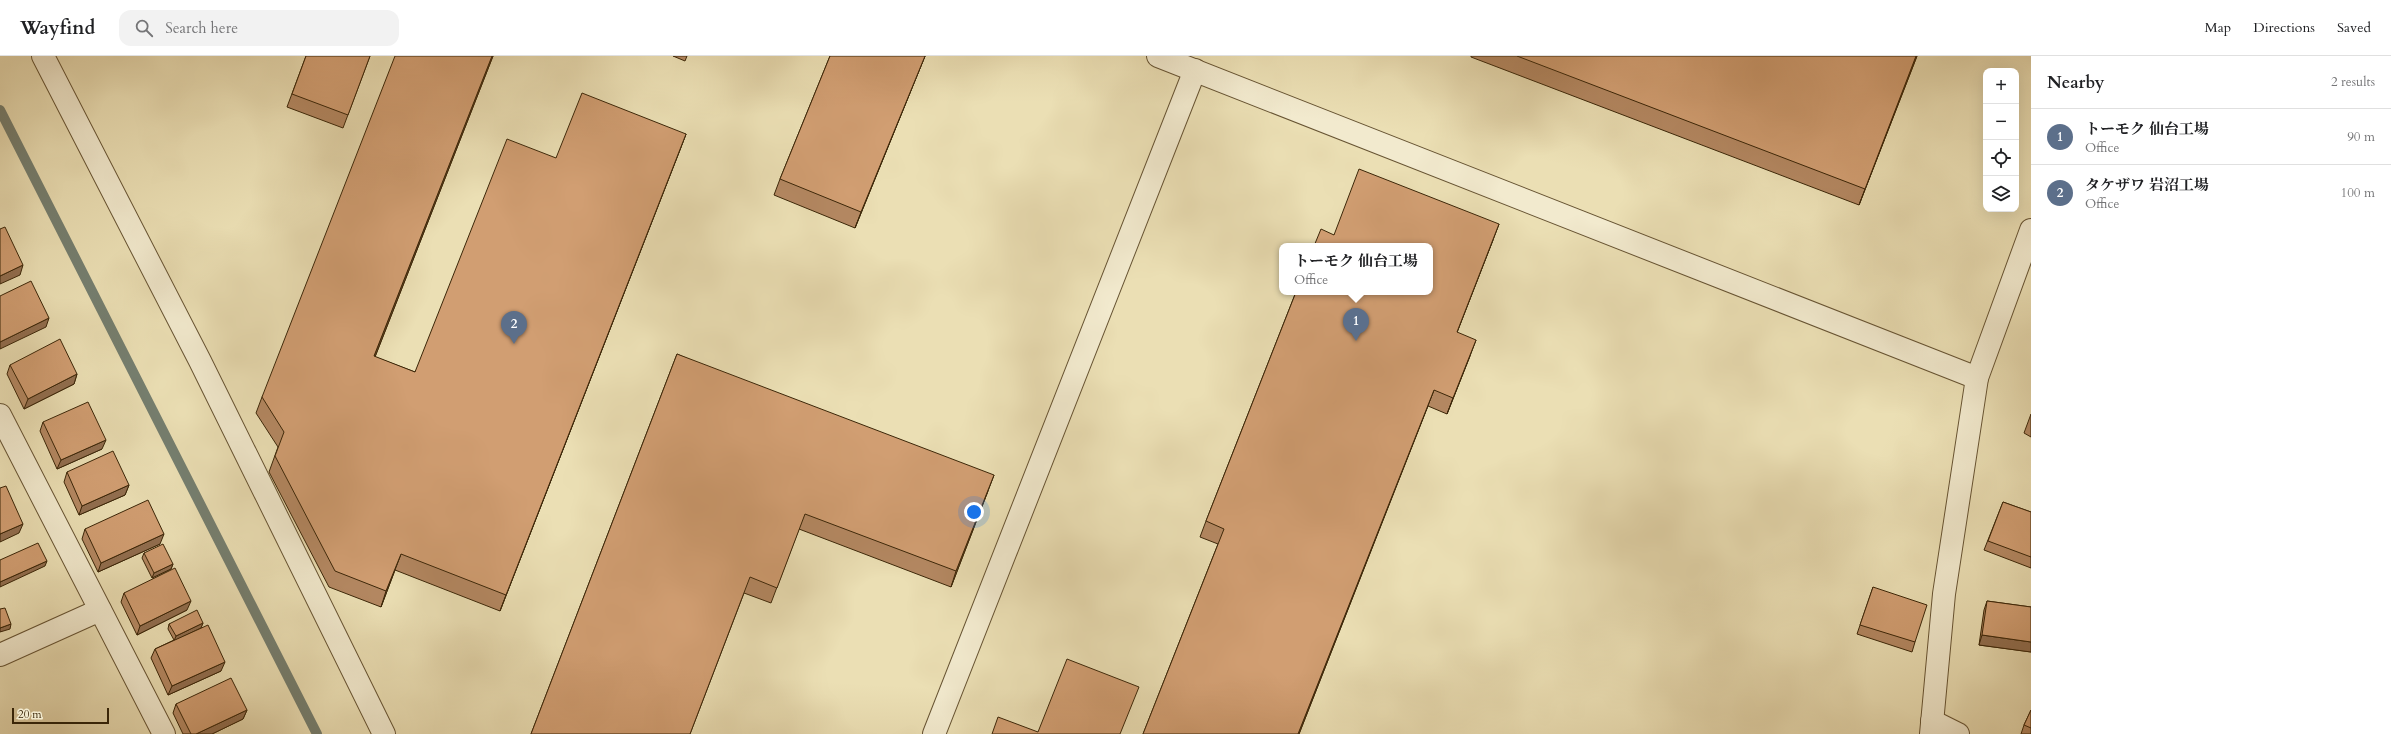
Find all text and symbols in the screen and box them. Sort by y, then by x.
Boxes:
search box [119,10,399,46]
text: Wayfind [20,15,95,41]
icon: search [133,17,155,39]
text: Search here [165,18,238,38]
text: Map [2205,18,2231,37]
text: Directions [2253,18,2315,37]
text: Saved [2337,18,2371,37]
map controls [1983,68,2019,212]
button: + [1983,68,2019,104]
text: Nearby [2047,71,2104,94]
text: 2 results [2331,73,2375,91]
button: − [1983,104,2019,140]
text: トーモク 仙台工場 [2085,119,2209,139]
text: 1 [2057,128,2063,146]
text: 90 m [2347,128,2375,146]
text: Office [2085,139,2119,157]
button: locate [1983,140,2019,176]
text: タケザワ 岩沼工場 [2085,175,2209,195]
button: layers [1983,176,2019,212]
text: 2 [2057,184,2063,202]
text: 100 m [2341,184,2375,202]
text: Office [2085,195,2119,213]
popup [1279,243,1433,295]
text: トーモク 仙台工場 [1294,251,1418,271]
text: Office [1294,271,1328,289]
pin: 1 [1343,308,1369,341]
pin: 2 [501,311,527,344]
your location [964,502,984,522]
scale bar [12,706,109,725]
text: 20 m [18,707,42,722]

